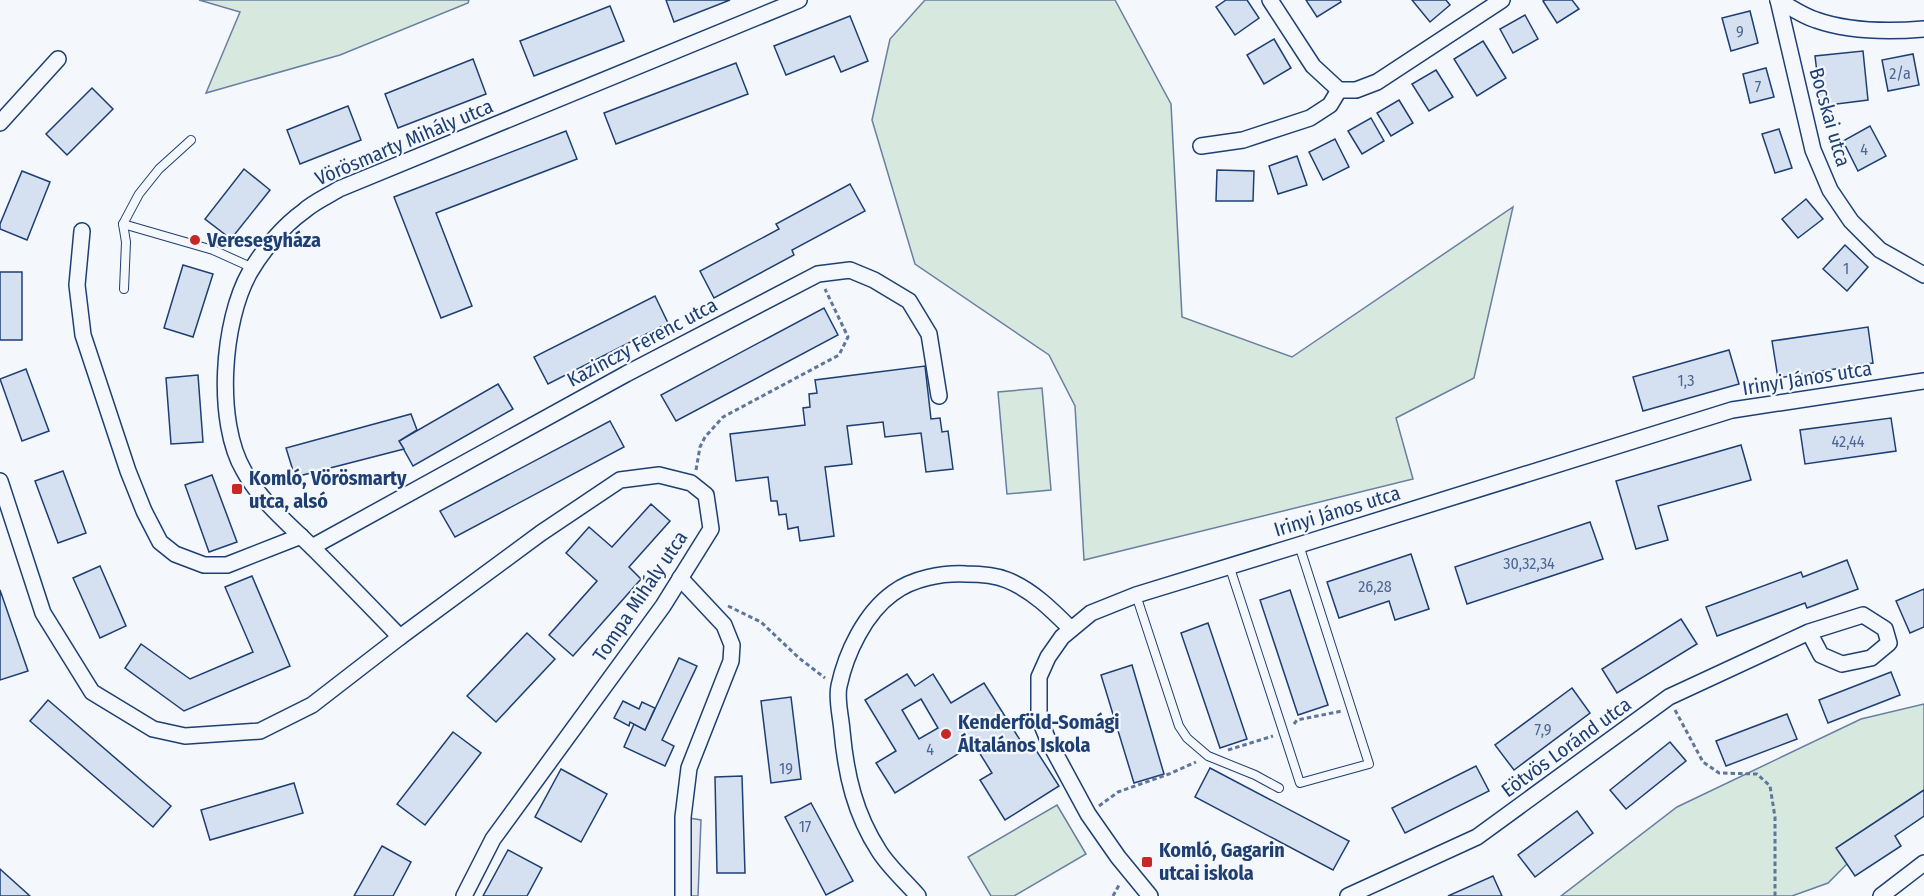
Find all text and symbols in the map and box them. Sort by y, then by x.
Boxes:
house number: 9 [1736,22,1744,41]
house number: 2/a [1889,64,1911,83]
street label: Bocskai utca [1804,65,1856,169]
house number: 7 [1755,77,1762,96]
street label: Vörösmarty Mihály utca [311,94,497,190]
house number: 4 [1860,140,1868,159]
place label: Veresegyháza [206,228,321,252]
marker: Veresegyháza [188,233,202,247]
house number: 1 [1843,259,1849,278]
street label: Kazinczy Ferenc utca [563,292,721,392]
street label: Irinyi János utca [1741,356,1873,400]
house number: 1,3 [1678,371,1694,390]
house number: 42,44 [1832,432,1865,451]
place label: Komló, Vörösmarty utca, alsó [249,466,407,513]
street label: Irinyi János utca [1271,480,1403,542]
marker: Komló, Vörösmarty utca, alsó [230,482,244,496]
street label: Tompa Mihály utca [588,526,692,666]
house number: 30,32,34 [1503,554,1555,573]
house number: 26,28 [1358,577,1392,596]
street label: Eötvös Loránd utca [1496,692,1636,802]
place label: Kenderföld-Somági Általános Iskola [957,710,1120,757]
house number: 7,9 [1534,720,1552,739]
marker: Kenderföld-Somági Általános Iskola [939,727,953,741]
house number: 4 [926,740,934,759]
house number: 19 [779,759,793,778]
house number: 17 [799,817,812,836]
place label: Komló, Gagarin utcai iskola [1159,838,1285,885]
marker: Komló, Gagarin utcai iskola [1140,855,1154,869]

